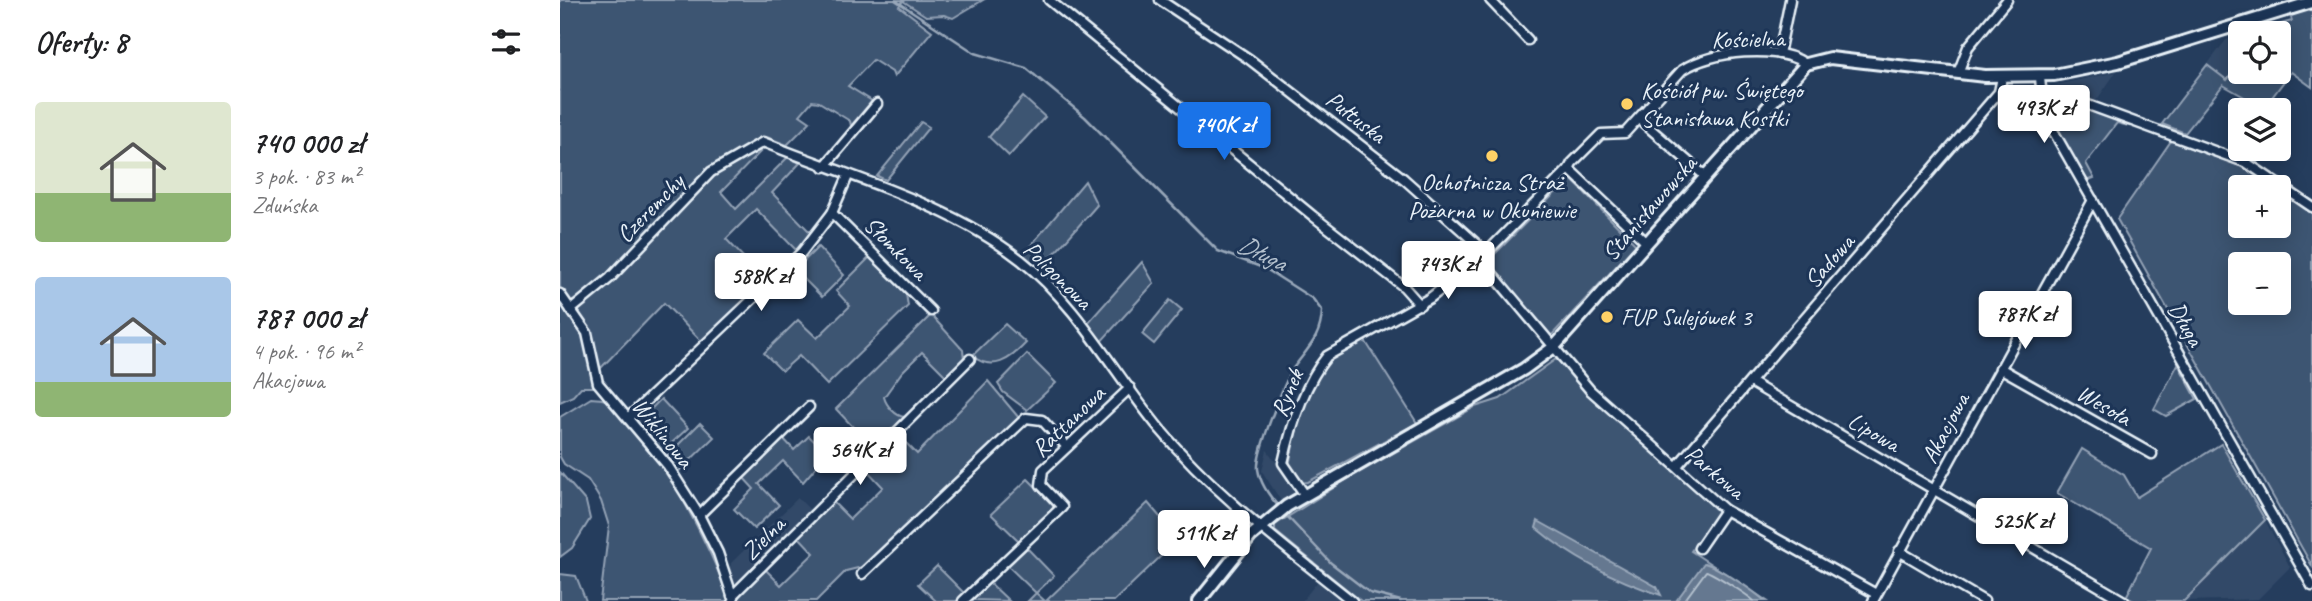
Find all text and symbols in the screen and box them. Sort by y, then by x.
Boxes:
map controls [2228,21,2291,315]
button: locate [2228,21,2291,84]
text: Oferty: 8 [35,23,127,61]
icon: filters [487,23,525,61]
street label: Kościelna [1711,23,1787,55]
place label: Kościół pw. Świętego Stanisława Kostki [1641,75,1805,133]
street label: Pułtuska [1320,84,1393,151]
pin: 493K zł [1979,86,2109,145]
text: 493K zł [2014,93,2074,122]
marker: Kościół pw. Świętego Stanisława Kostki [1619,96,1635,112]
button: layers [2228,98,2291,161]
pin: 740K zł [1159,102,1289,162]
text: 740K zł [1194,110,1254,139]
text: 740 000 zł [252,124,364,162]
icon: home [91,130,175,214]
marker: Ochotnicza Straż Pożarna w Okuniewie [1484,148,1500,164]
street label: Stanisławowska [1595,148,1704,267]
text: 3 pok. · 83 m² [252,162,360,191]
street label: Czeremchy [610,166,691,249]
place label: Ochotnicza Straż Pożarna w Okuniewie [1408,167,1578,225]
button: + [2228,175,2291,238]
text: Zduńska [252,191,317,220]
street label: Słomkowa [858,210,936,288]
street label: Sadowa [1797,226,1862,294]
water label: Długa [1232,227,1294,280]
street label: Poligonowa [1017,234,1100,317]
pin: 743K zł [1383,242,1513,301]
text: 743K zł [1418,249,1478,278]
button: − [2228,252,2291,315]
pin: 588K zł [696,254,826,313]
text: 588K zł [731,261,791,290]
pin: 787K zł [1960,292,2090,351]
street label: Długa [2161,296,2211,353]
text: 787 000 zł [252,299,363,337]
text: 787K zł [1995,299,2055,328]
place label: FUP Sulejówek 3 [1621,302,1754,332]
icon: home [91,305,175,389]
marker: FUP Sulejówek 3 [1599,309,1615,325]
text: 4 pok. · 96 m² [252,337,360,366]
street label: Rynek [1264,363,1311,421]
text: Akacjowa [252,366,324,395]
street label: Rattanowa [1025,378,1112,463]
street label: Wesoła [2071,378,2138,433]
street label: Akacjowa [1914,386,1977,468]
street label: Wiklinowa [626,392,701,475]
street label: Lipowa [1843,405,1907,460]
pin: 564K zł [795,428,925,487]
text: 564K zł [830,435,890,464]
street label: Parkowa [1679,438,1753,507]
pin: 525K zł [1957,498,2087,558]
text: 525K zł [1992,506,2052,535]
street label: Zielna [735,508,793,566]
pin: 511K zł [1139,510,1269,570]
text: 511K zł [1174,518,1234,547]

